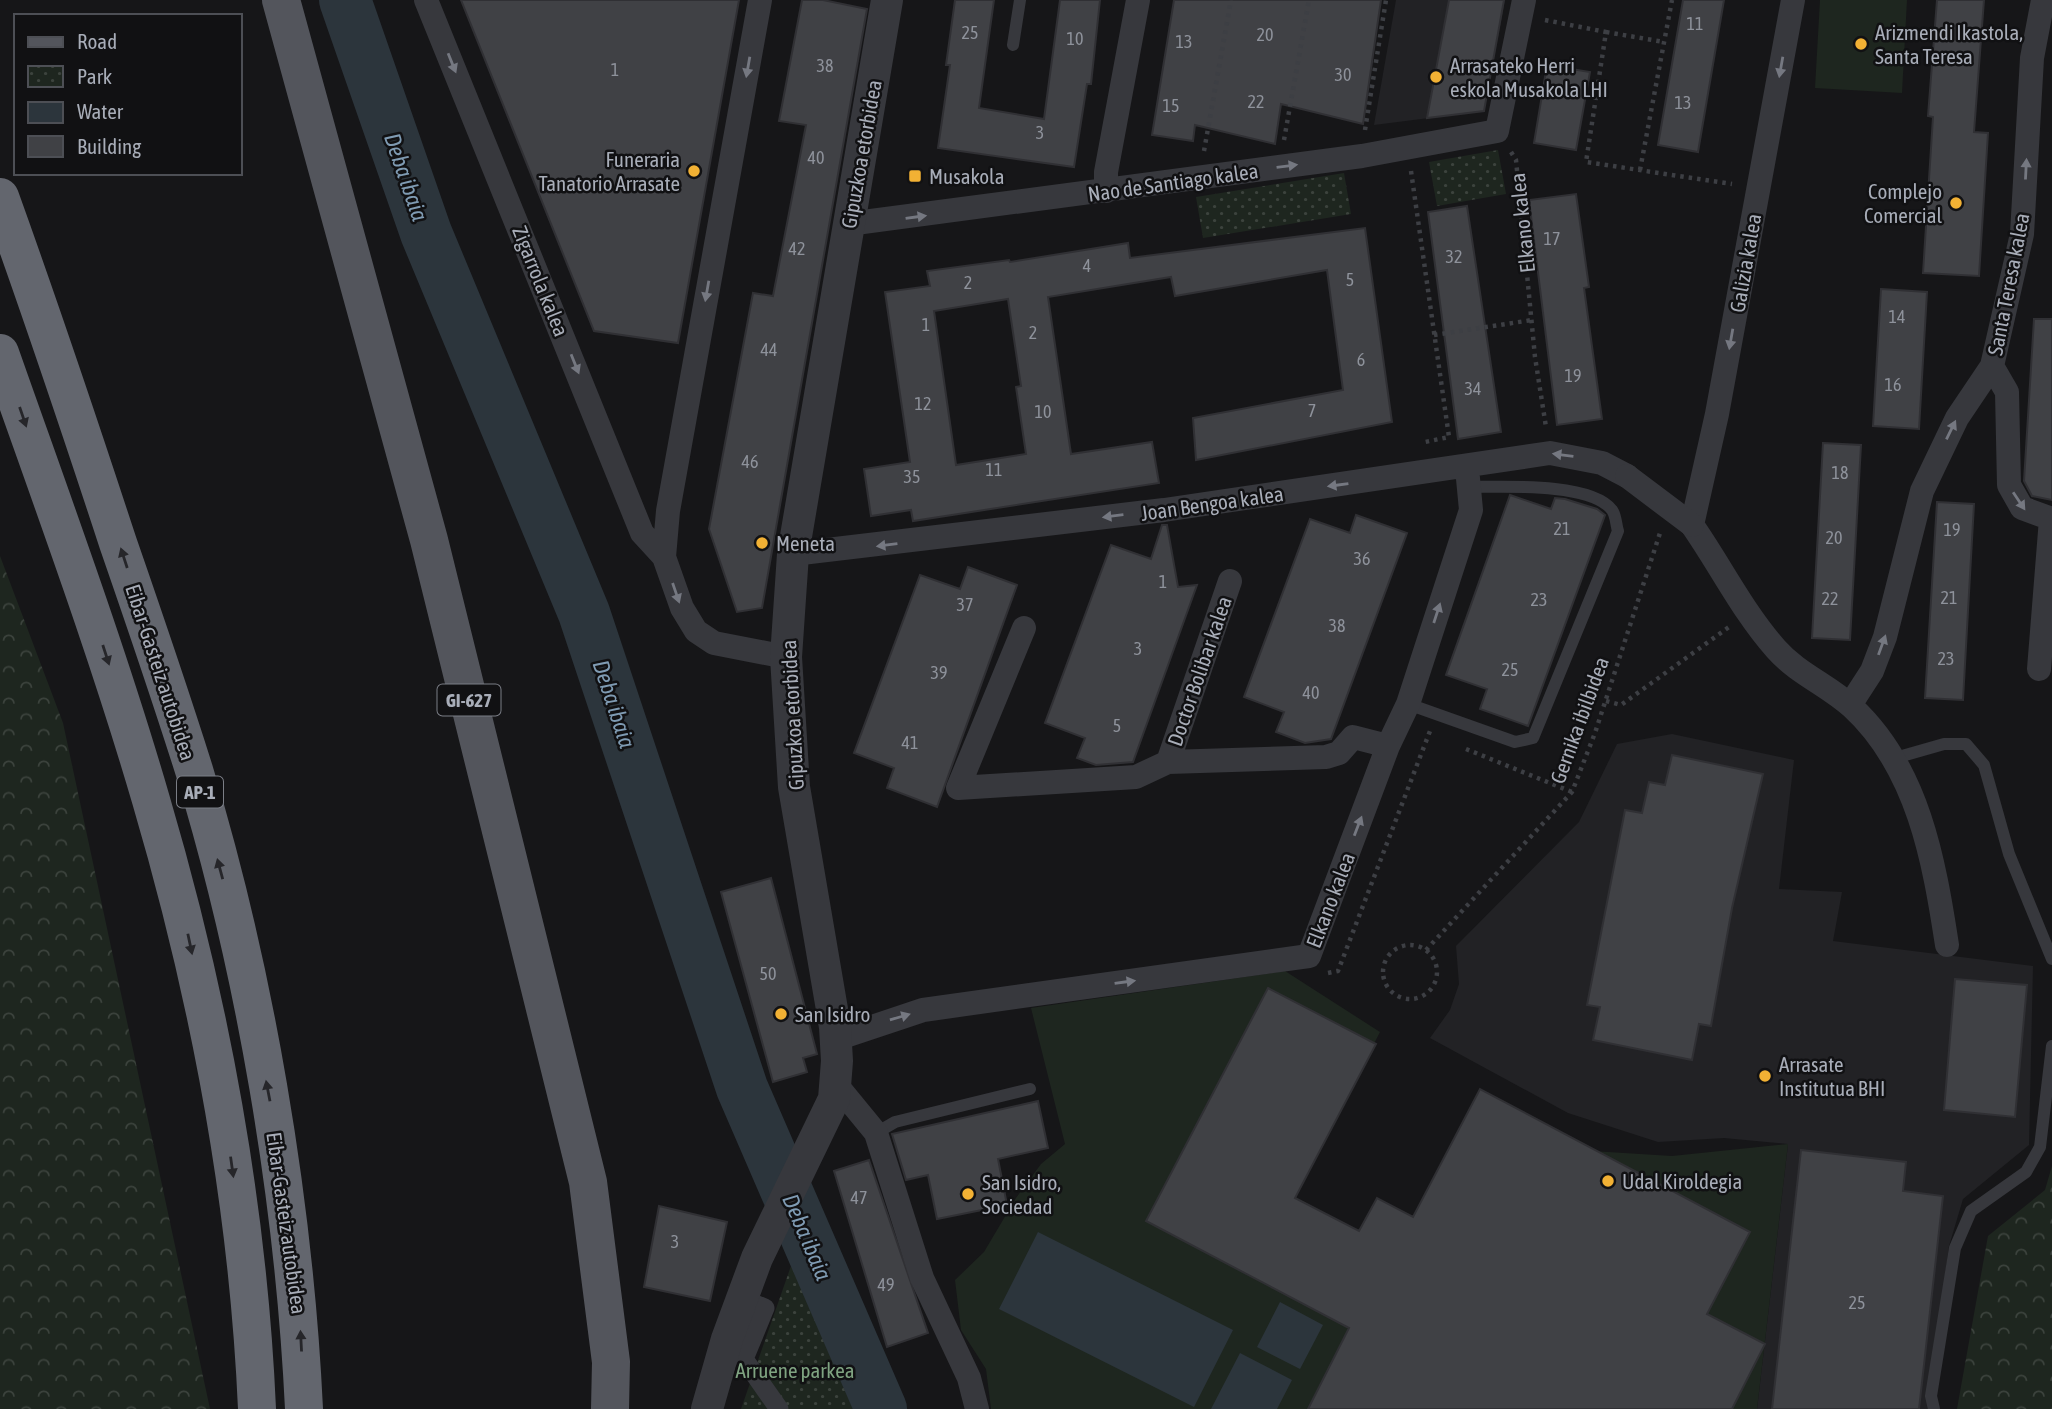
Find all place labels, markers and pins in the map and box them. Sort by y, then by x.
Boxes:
place label: Arizmendi Ikastola, Santa Teresa [1875,20,2023,68]
marker: Arizmendi Ikastola, Santa Teresa [1853,36,1869,52]
place label: Arrasateko Herri eskola Musakola LHI [1450,53,1608,101]
marker: Arrasateko Herri eskola Musakola LHI [1428,69,1444,85]
place label: Funeraria Tanatorio Arrasate [538,147,680,195]
marker: Funeraria Tanatorio Arrasate [686,163,702,179]
place label: Musakola [929,164,1004,188]
marker: Musakola [907,168,923,184]
place label: Complejo Comercial [1864,179,1942,227]
marker: Complejo Comercial [1948,195,1964,211]
place label: Meneta [776,531,835,555]
marker: Meneta [754,535,770,551]
place label: San Isidro [795,1002,870,1026]
marker: San Isidro [773,1006,789,1022]
place label: Arrasate Institutua BHI [1779,1052,1885,1100]
marker: Arrasate Institutua BHI [1757,1068,1773,1084]
place label: Udal Kiroldegia [1622,1169,1742,1193]
place label: San Isidro, Sociedad [982,1170,1061,1218]
marker: Udal Kiroldegia [1600,1173,1616,1189]
marker: San Isidro, Sociedad [960,1186,976,1202]

